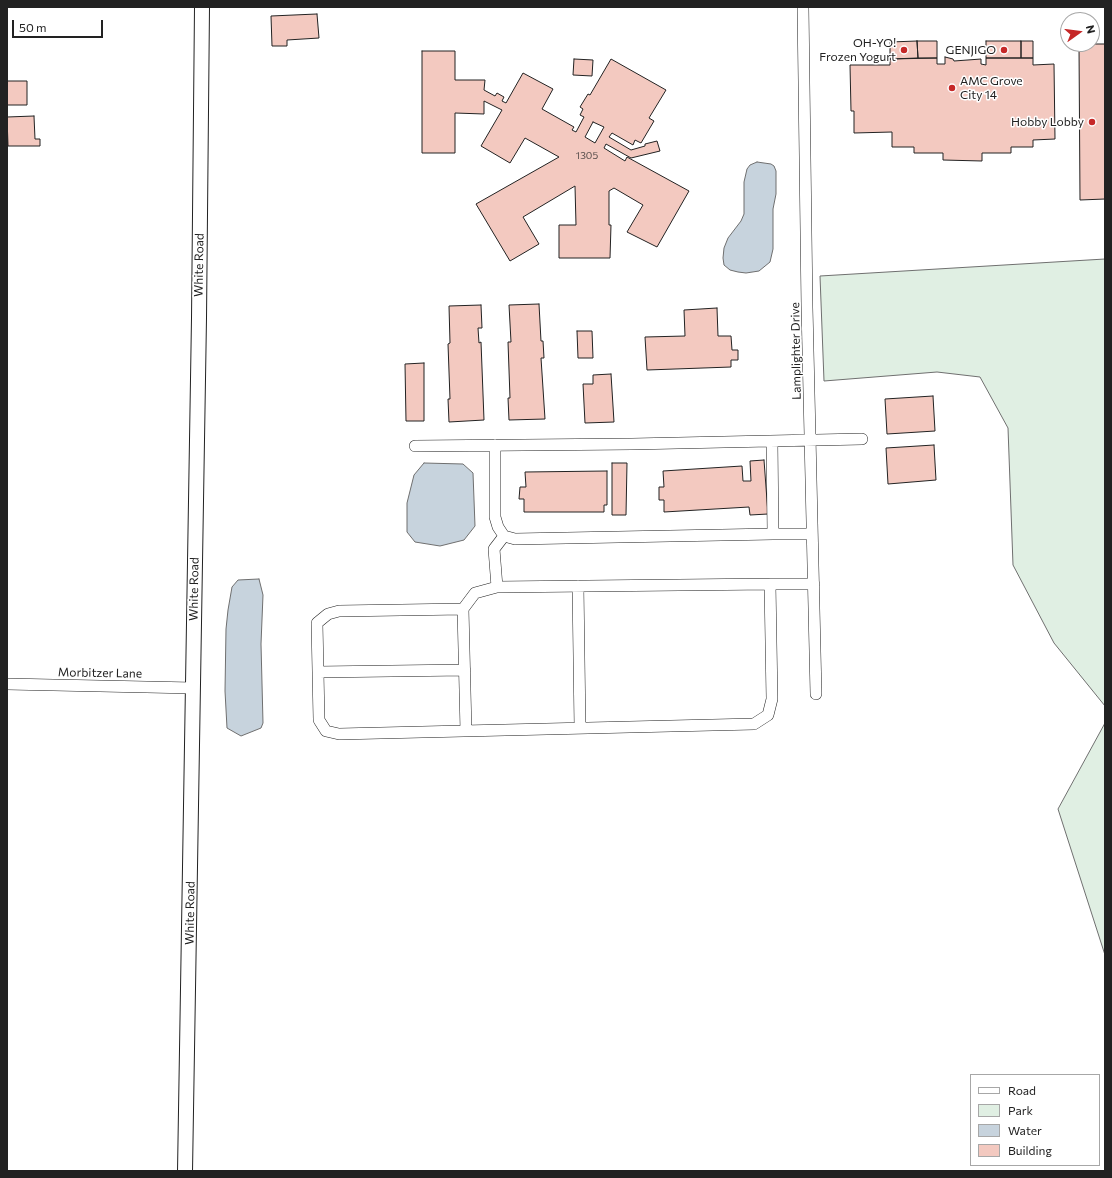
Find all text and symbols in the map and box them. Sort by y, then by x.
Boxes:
scale bar [14,12,105,38]
north arrow [1060,12,1100,52]
text: 50 m [19,20,47,34]
text: N [1084,24,1098,35]
place label: OH-YO! Frozen Yogurt [819,36,896,64]
place label: GENJIGO [946,43,996,57]
marker: OH-YO! Frozen Yogurt [899,45,909,55]
marker: GENJIGO [999,45,1009,55]
place label: AMC Grove City 14 [960,74,1023,102]
marker: AMC Grove City 14 [947,83,957,93]
place label: Hobby Lobby [1011,115,1084,129]
marker: Hobby Lobby [1087,117,1097,127]
house number: 1305 [576,150,598,162]
street label: White Road [191,233,207,297]
street label: Lamplighter Drive [788,302,804,400]
street label: White Road [186,557,202,621]
street label: Morbitzer Lane [58,665,142,681]
street label: White Road [182,881,198,945]
legend [970,1074,1100,1166]
text: Road [1008,1083,1036,1097]
text: Park [1008,1103,1033,1117]
text: Water [1008,1123,1042,1137]
text: Building [1008,1143,1052,1157]

